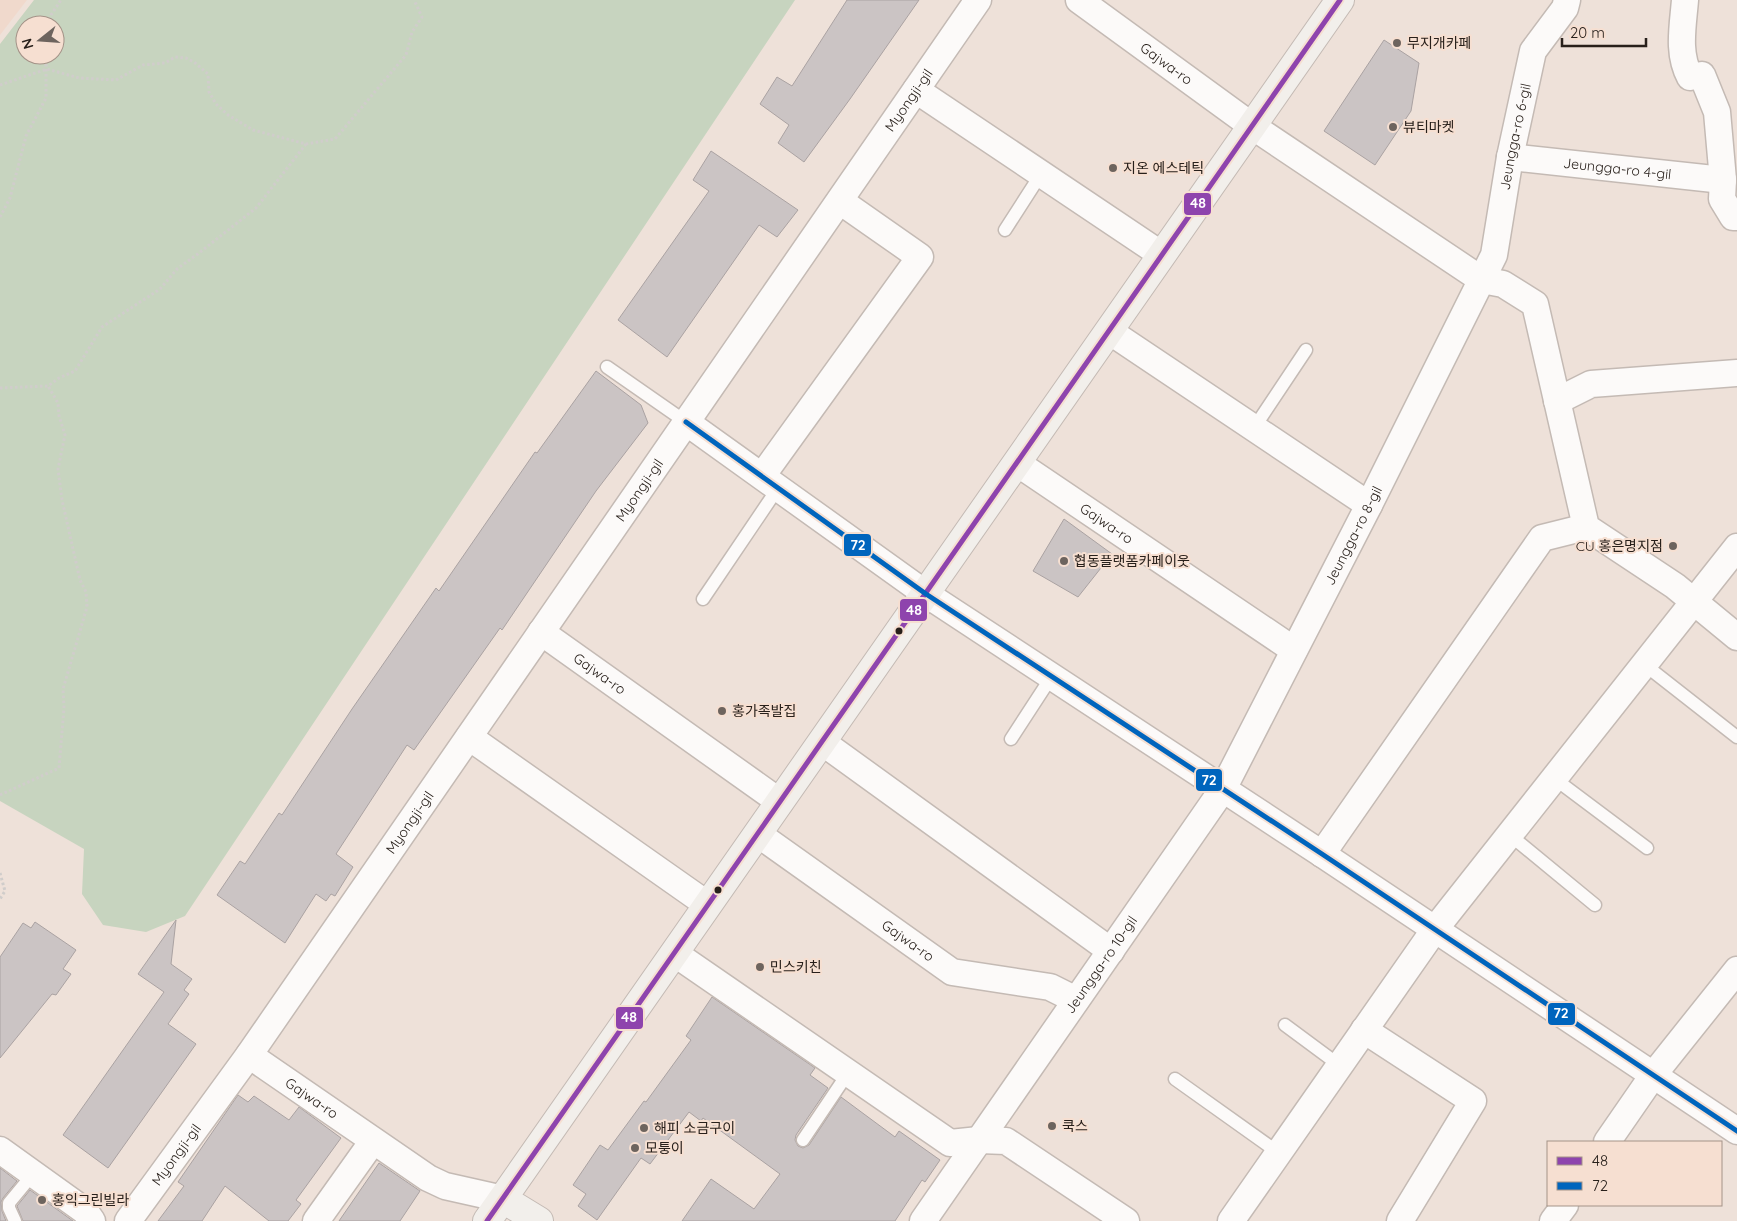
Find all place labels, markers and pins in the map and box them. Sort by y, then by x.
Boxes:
place label: 무지개카페 [1407,34,1471,52]
marker: 무지개카페 [1391,37,1403,49]
place label: 뷰티마켓 [1403,118,1455,136]
marker: 뷰티마켓 [1387,121,1399,133]
place label: 지온 에스테틱 [1123,159,1204,177]
marker: 지온 에스테틱 [1107,162,1119,174]
place label: CU 홍은명지점 [1576,537,1663,555]
marker: CU 홍은명지점 [1667,540,1679,552]
place label: 협동플랫폼카페이웃 [1074,552,1190,570]
marker: 협동플랫폼카페이웃 [1058,555,1070,567]
unlabelled marker [894,626,904,636]
place label: 홍가족발집 [732,702,796,720]
marker: 홍가족발집 [716,705,728,717]
unlabelled marker [713,885,723,895]
place label: 민스키친 [770,958,822,976]
marker: 민스키친 [754,961,766,973]
place label: 쿡스 [1062,1117,1088,1135]
place label: 해피 소금구이 [654,1119,735,1137]
marker: 쿡스 [1046,1120,1058,1132]
marker: 해피 소금구이 [638,1122,650,1134]
place label: 모퉁이 [645,1139,684,1157]
marker: 모퉁이 [629,1142,641,1154]
place label: 홍익그린빌라 [52,1191,129,1209]
marker: 홍익그린빌라 [36,1194,48,1206]

